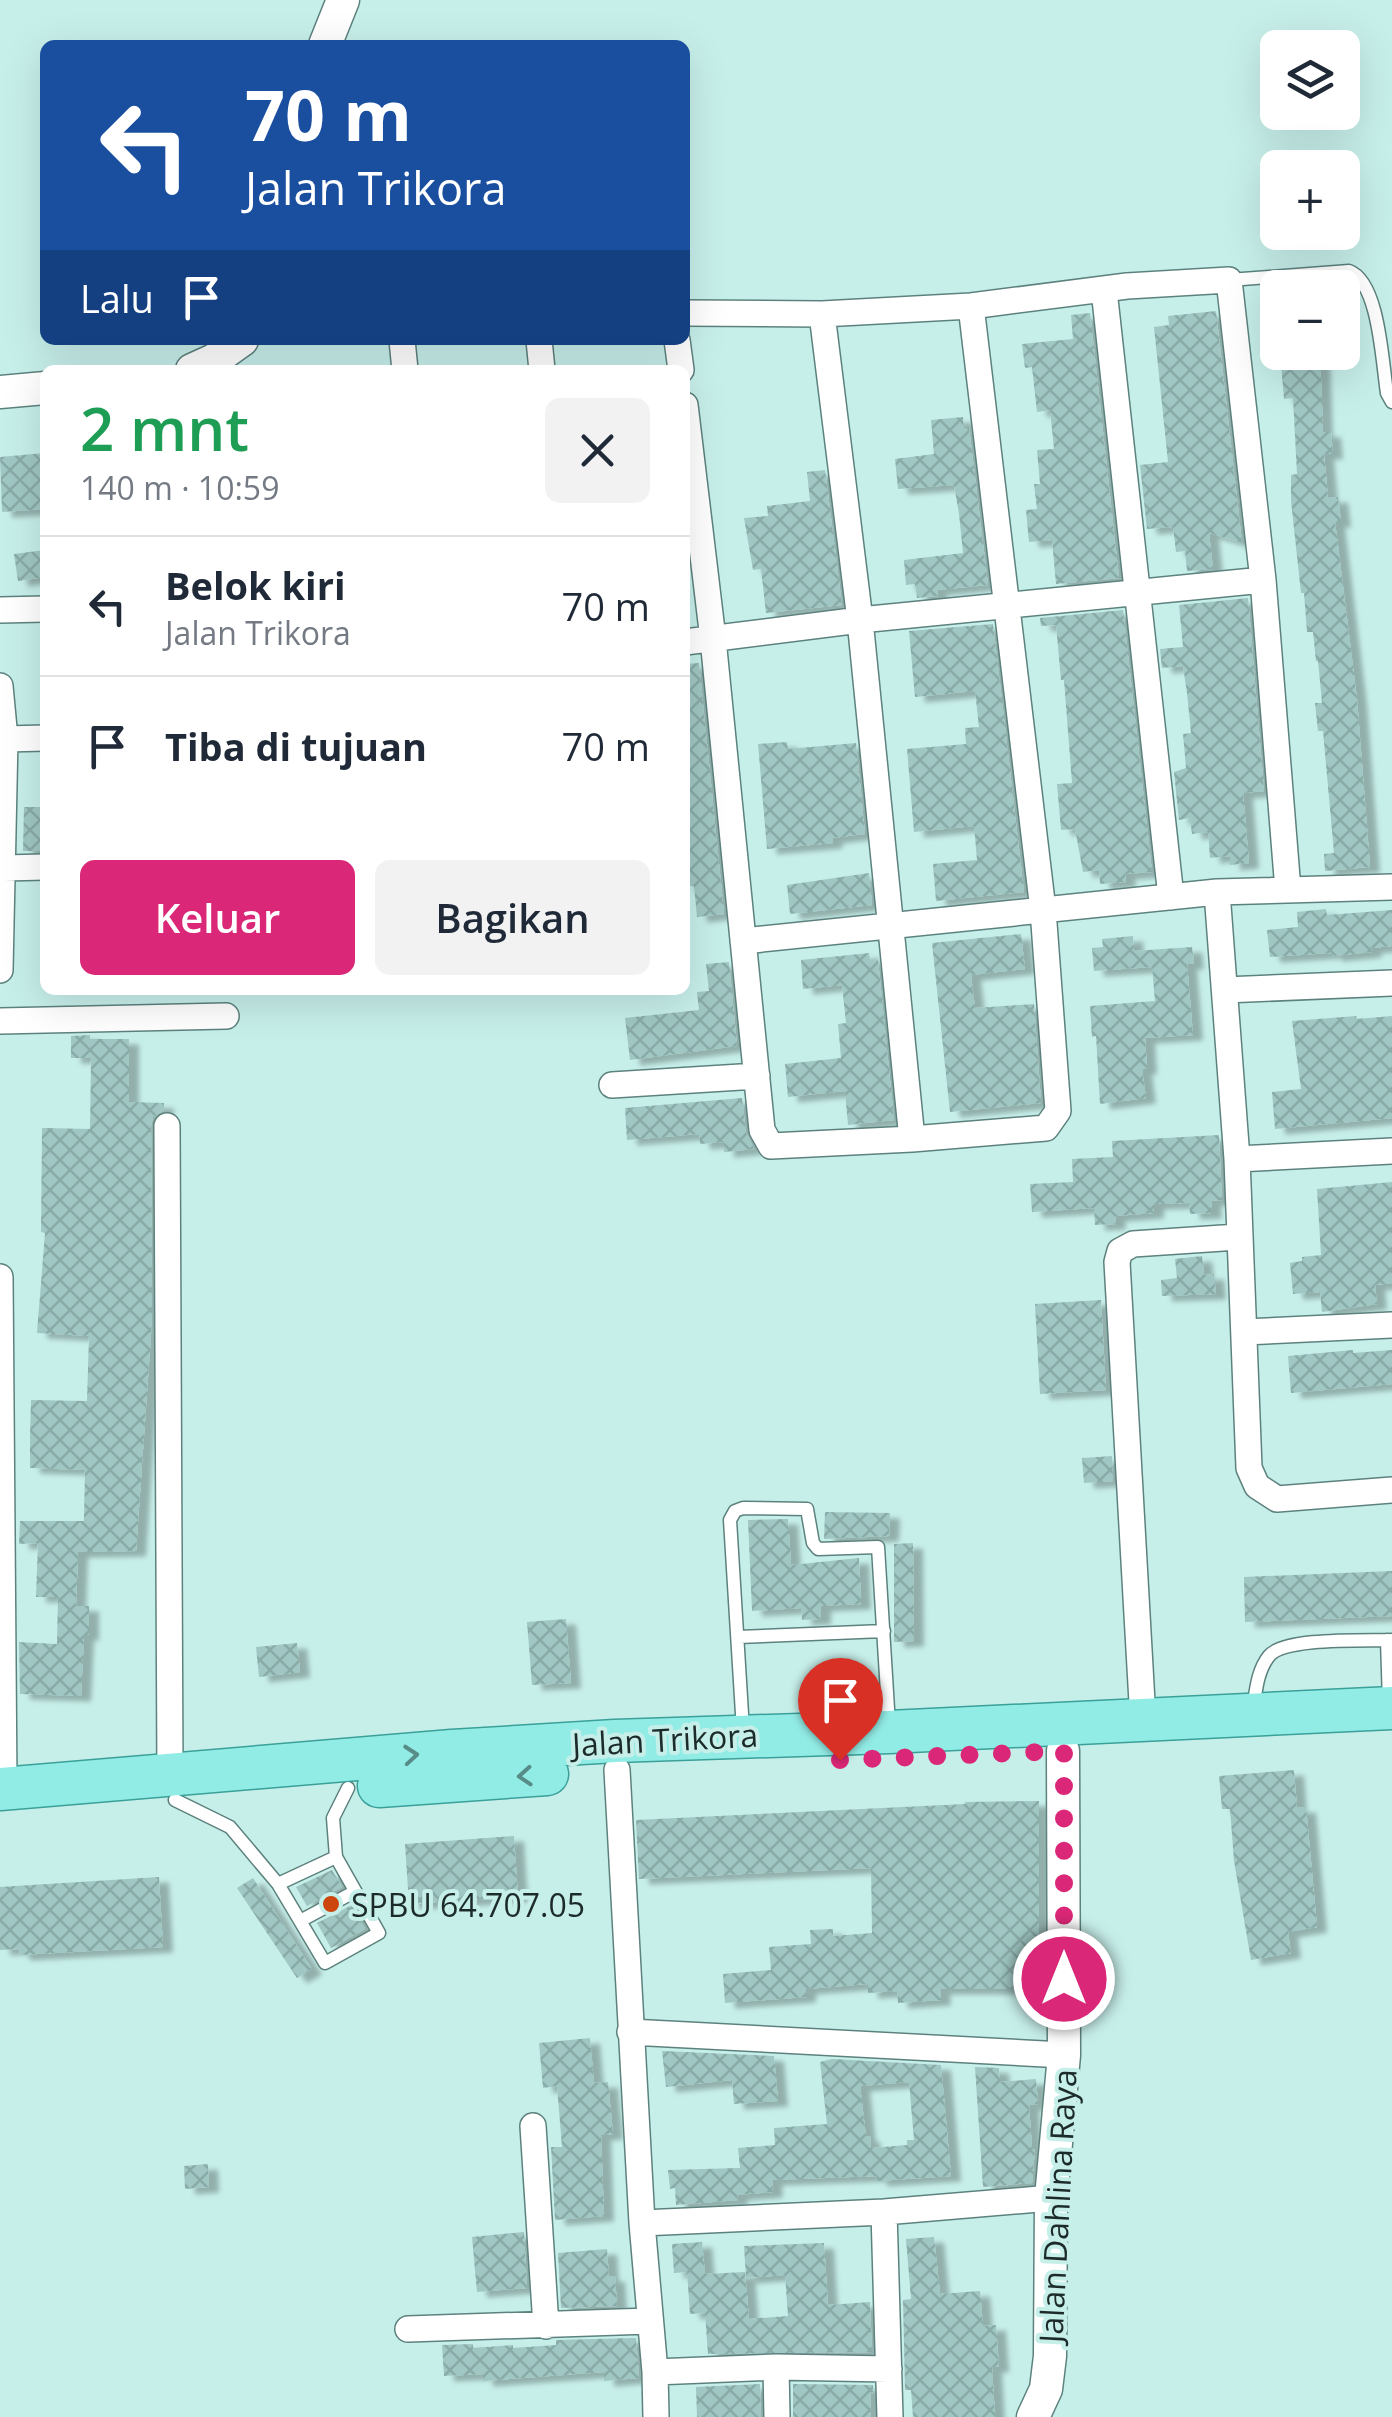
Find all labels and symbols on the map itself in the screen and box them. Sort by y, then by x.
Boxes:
pin [798,1658,883,1761]
street label: Jalan Trikora [568,1713,759,1765]
one-way arrow [404,1744,420,1766]
one-way arrow [517,1765,533,1786]
place label: SPBU 64.707.05 [351,1883,585,1926]
marker: SPBU 64.707.05 [320,1893,342,1915]
position arrow [1012,1927,1116,2031]
street label: Jalan Dahlina Raya [1028,2068,1086,2347]

